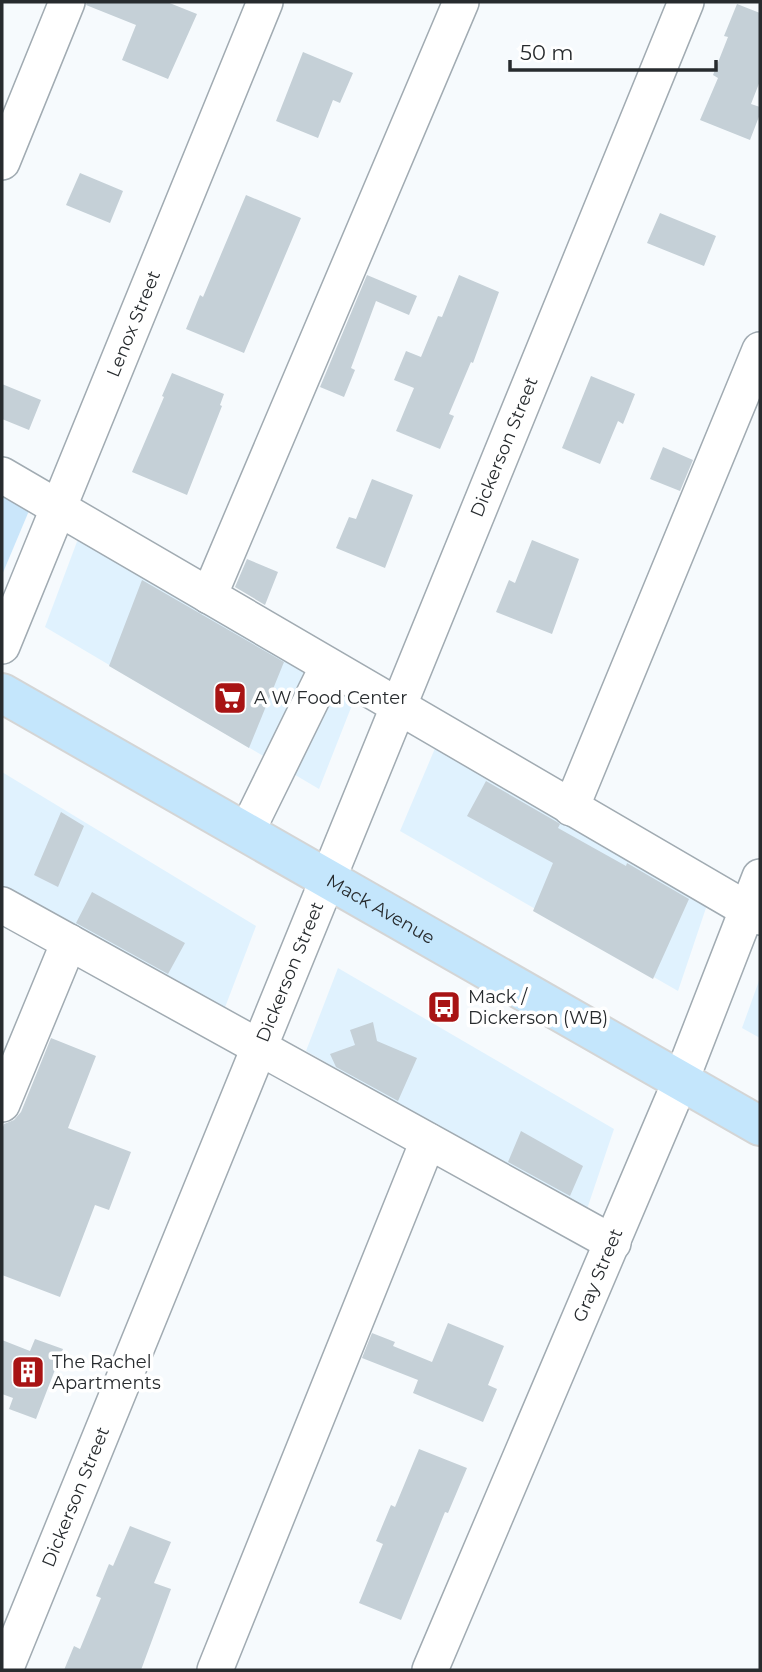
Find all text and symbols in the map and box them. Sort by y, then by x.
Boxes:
scale bar [510,28,716,72]
text: 50 m [520,40,574,65]
street label: Lenox Street [102,267,165,380]
street label: Dickerson Street [466,374,543,520]
supermarket icon: A W Food Center [211,679,249,717]
place label: A W Food Center [254,687,407,709]
street label: Mack Avenue [322,870,439,949]
street label: Dickerson Street [252,899,328,1045]
place label: Mack / Dickerson (WB) [468,986,608,1029]
bus stop icon: Mack / Dickerson (WB) [425,988,463,1026]
street label: Gray Street [568,1225,628,1325]
place label: The Rachel Apartments [52,1351,161,1394]
building icon: The Rachel Apartments [9,1353,47,1391]
street label: Dickerson Street [37,1423,114,1570]

